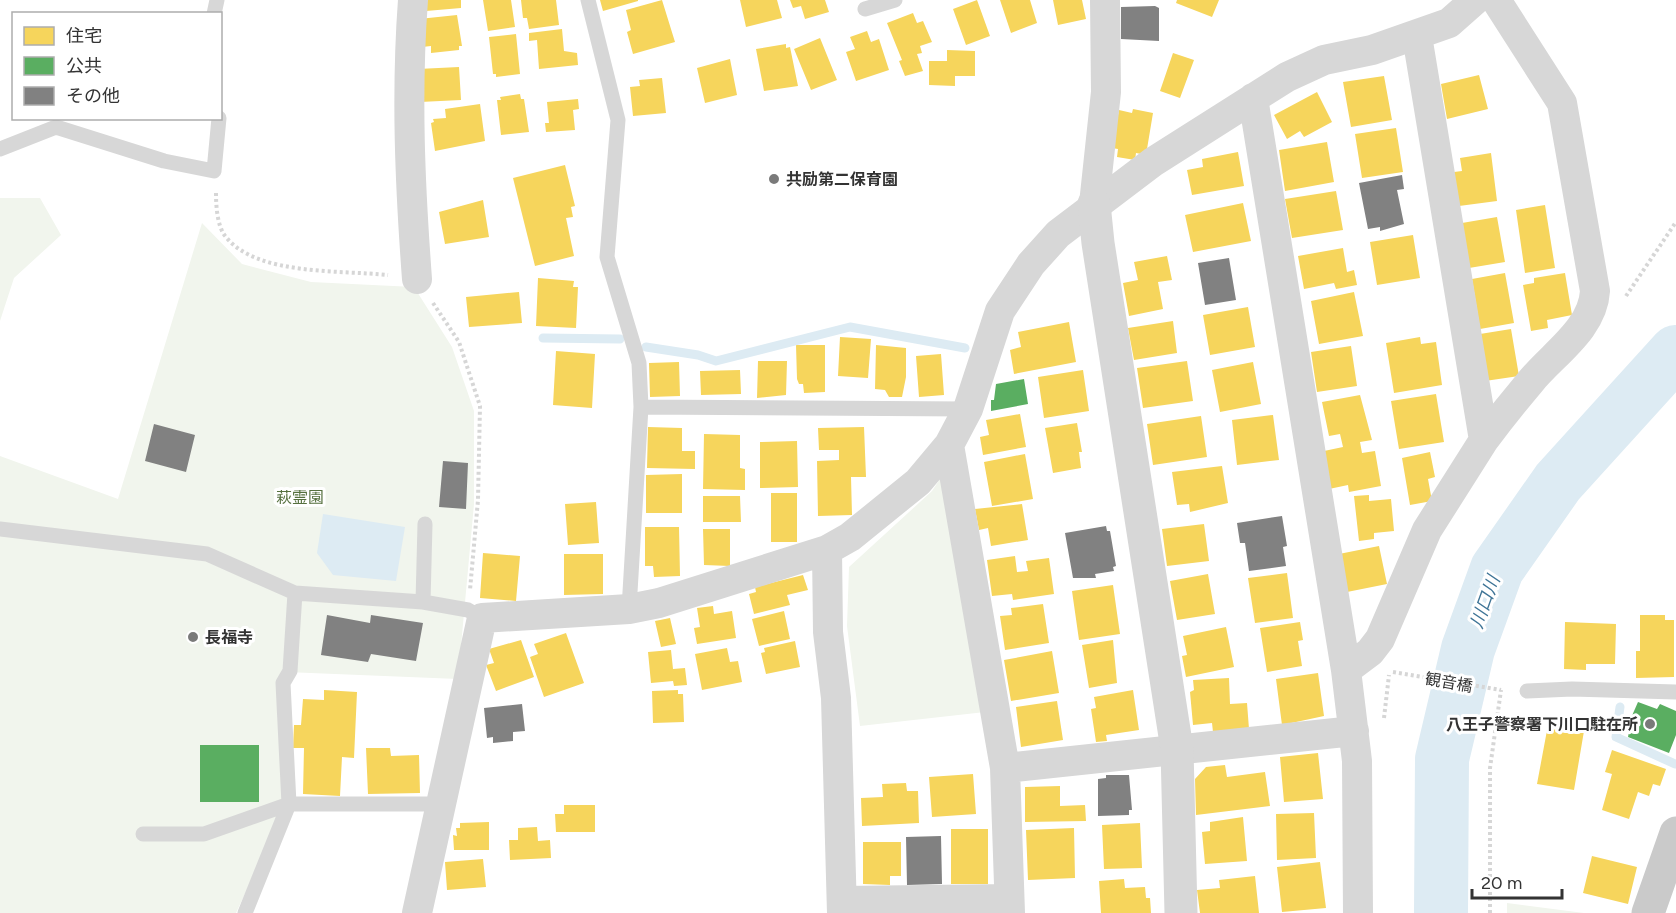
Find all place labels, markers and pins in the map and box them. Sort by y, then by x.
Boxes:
place label: 共励第二保育園 [786,170,898,189]
marker: 共励第二保育園 [767,172,781,186]
place label: 長福寺 [205,628,253,647]
marker: 長福寺 [186,630,200,644]
place label: 八王子警察署下川口駐在所 [1446,715,1638,734]
marker: 八王子警察署下川口駐在所 [1643,717,1657,731]

